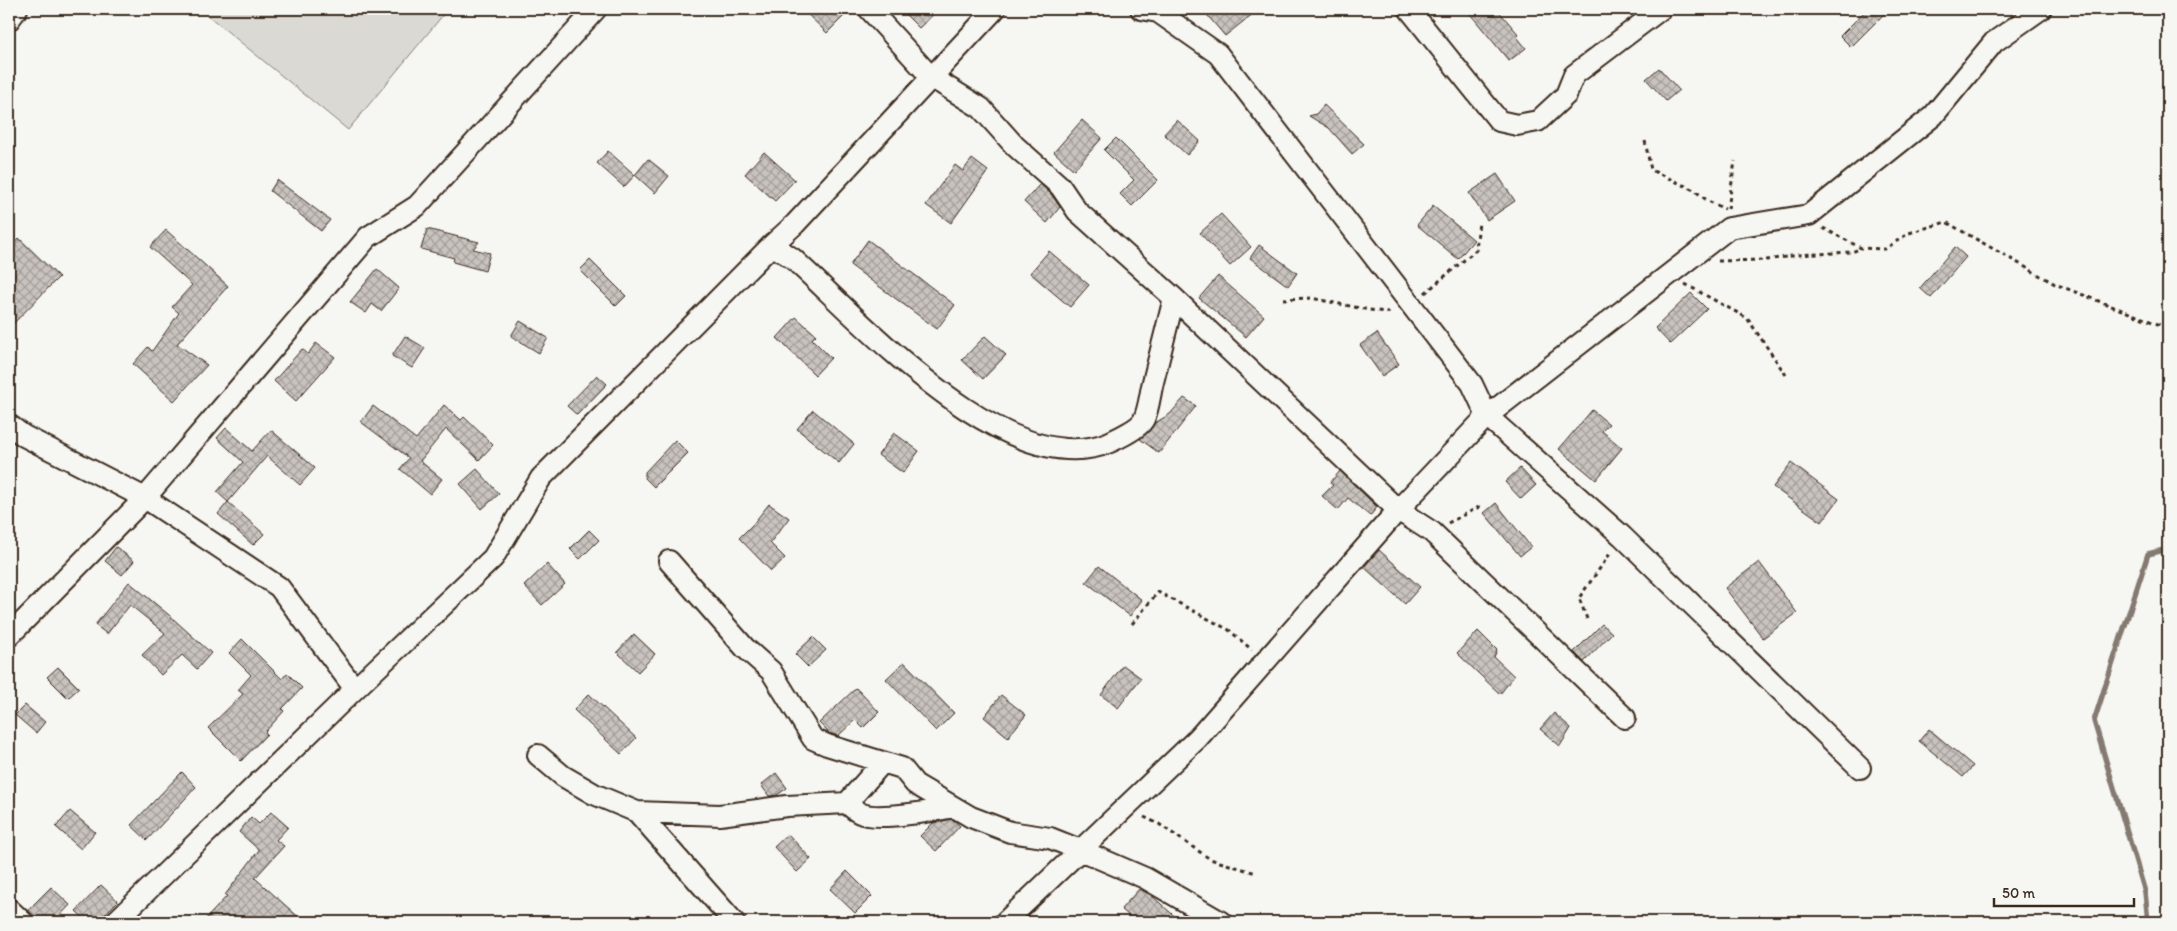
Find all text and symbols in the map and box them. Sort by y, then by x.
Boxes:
scale bar [1994,876,2134,908]
text: 50 m [2002,884,2035,902]

